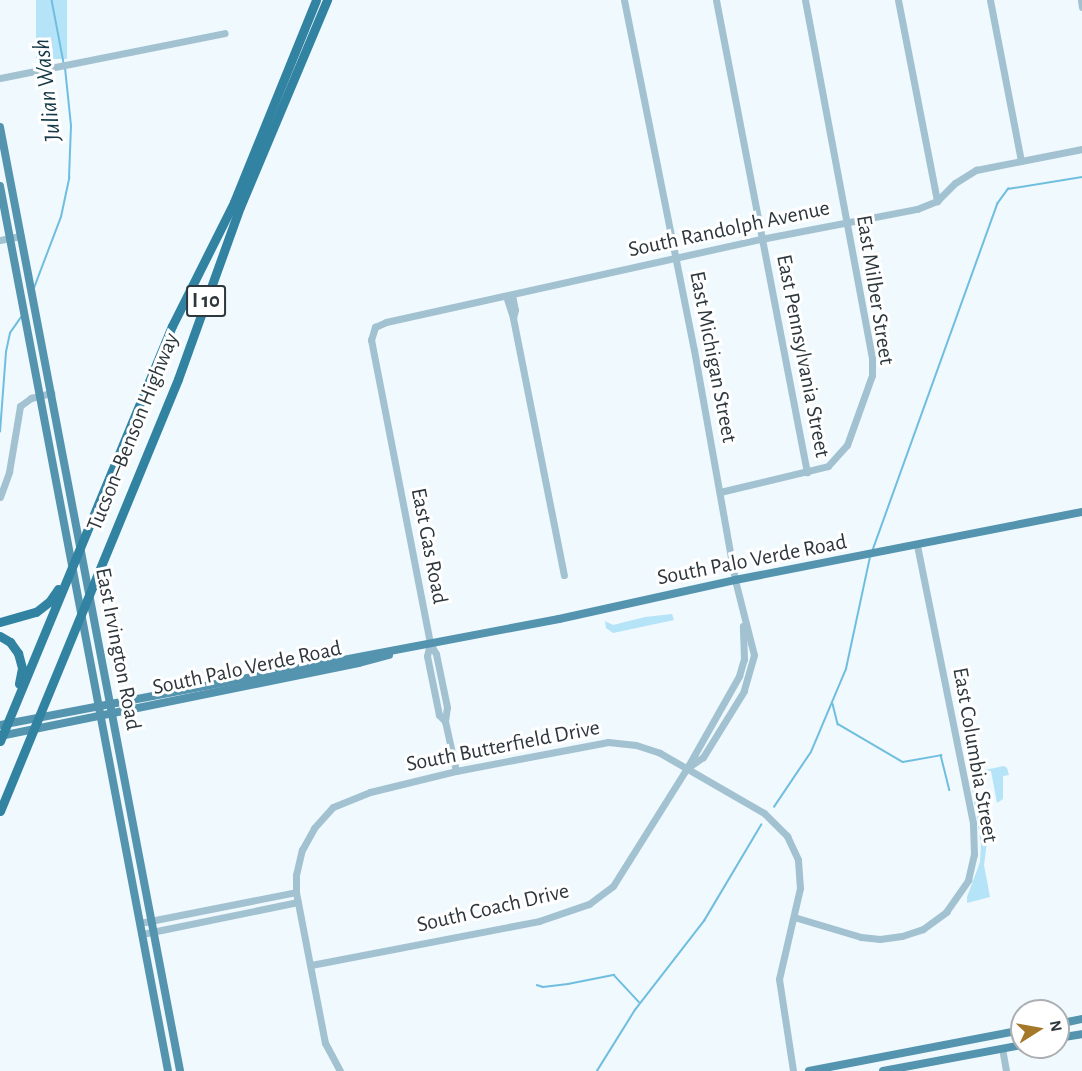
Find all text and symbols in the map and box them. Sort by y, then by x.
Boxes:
water label: Julian Wash [27,37,69,143]
street label: South Randolph Avenue [626,195,832,263]
street label: East Milber Street [850,213,900,367]
street label: East Pennsylvania Street [770,252,836,460]
street label: East Michigan Street [683,269,743,445]
road number: I 10 [185,283,227,319]
street label: Tucson–Benson Highway [81,329,185,535]
street label: East Gas Road [405,486,453,606]
street label: South Palo Verde Road [655,529,849,591]
street label: East Irvington Road [89,566,147,732]
street label: South Palo Verde Road [150,635,344,701]
street label: East Columbia Street [947,665,1003,845]
street label: South Butterfield Drive [404,714,602,778]
street label: South Coach Drive [414,878,572,938]
north arrow [1010,999,1070,1059]
text: N [1047,1019,1065,1033]

